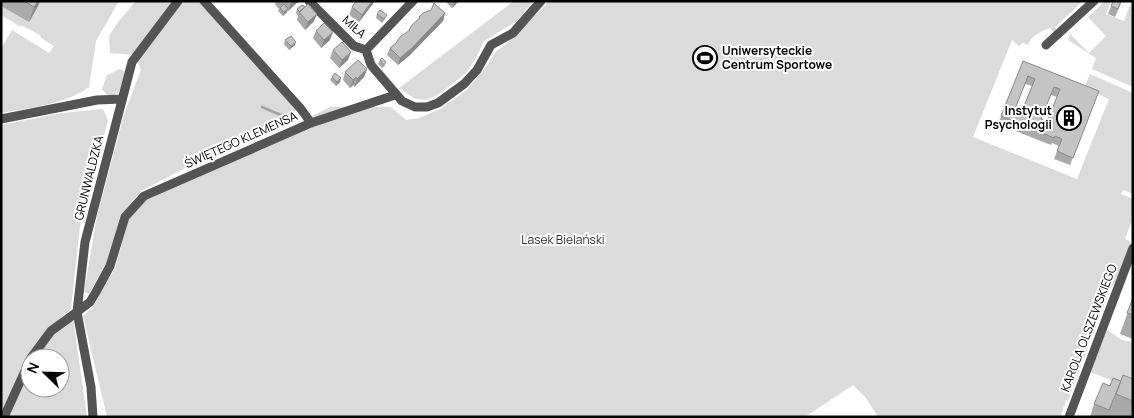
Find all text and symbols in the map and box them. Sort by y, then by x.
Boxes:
street label: MIŁA [339,11,370,42]
place label: Uniwersyteckie Centrum Sportowe [722,42,832,73]
sports icon: Uniwersyteckie Centrum Sportowe [692,45,718,71]
place label: Instytut Psychologii [985,102,1052,133]
building icon: Instytut Psychologii [1056,105,1082,131]
street label: ŚWIĘTEGO KLEMENSA [182,107,300,172]
street label: GRUNWALDZKA [70,133,107,222]
park label: Lasek Bielański [521,231,605,248]
street label: KAROLA OLSZEWSKIEGO [1056,261,1121,394]
north arrow [20,348,70,398]
text: N [22,359,43,376]

